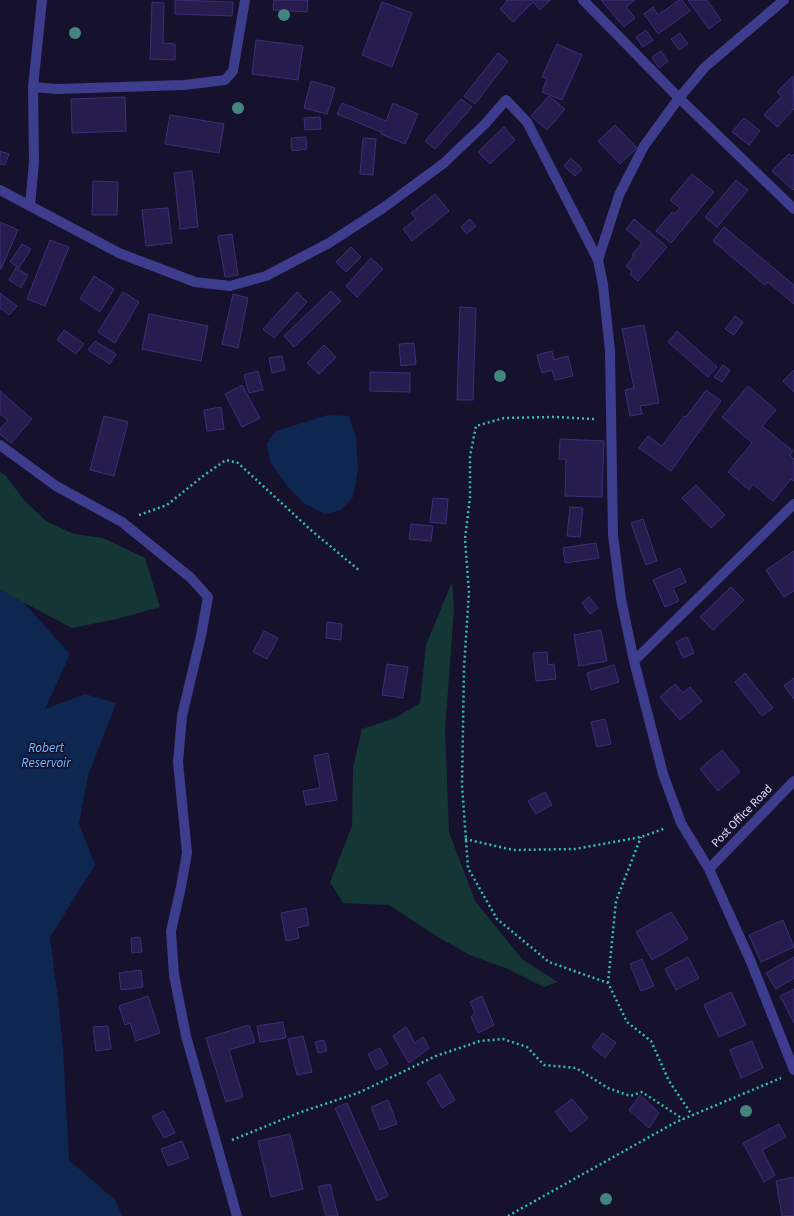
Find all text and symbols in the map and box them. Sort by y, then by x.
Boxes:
water label: Robert Reservoir [21,739,71,772]
street label: Post Office Road [708,781,776,851]

